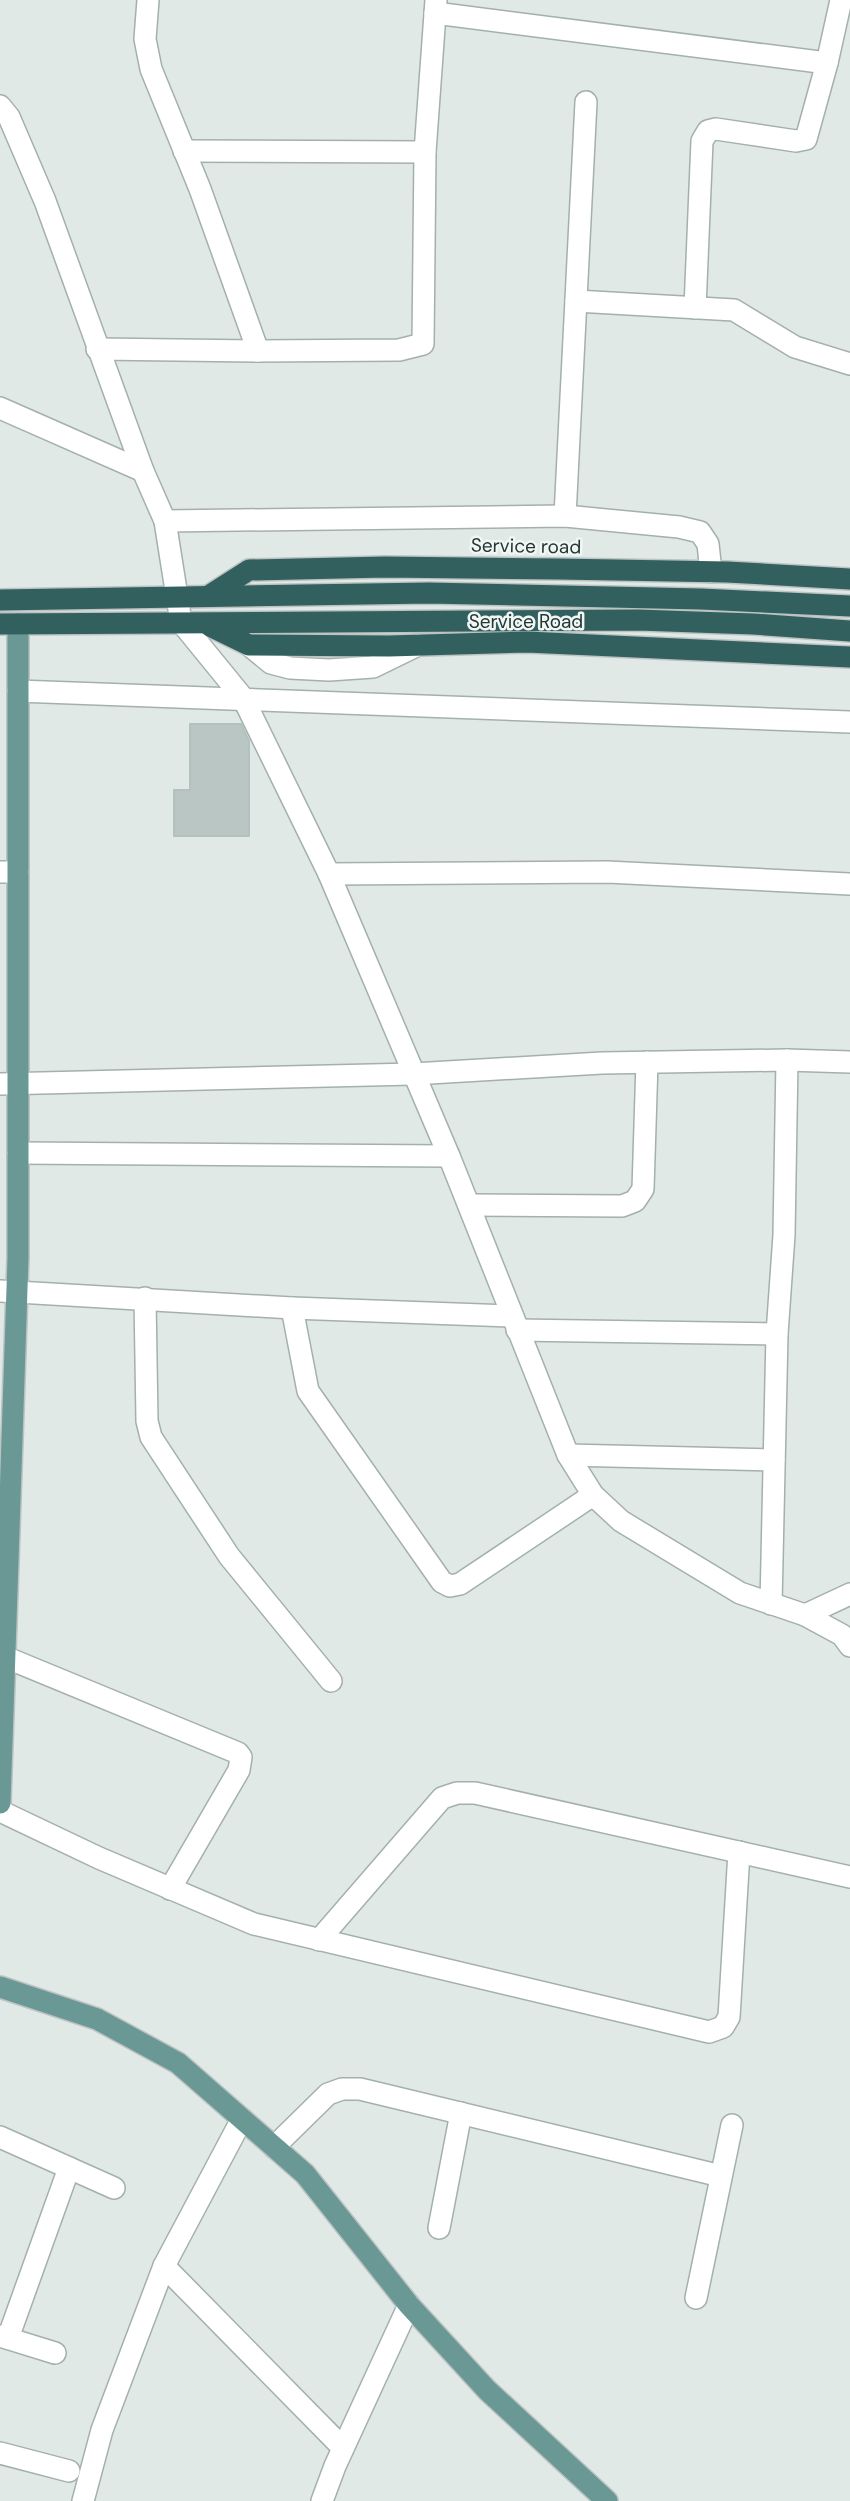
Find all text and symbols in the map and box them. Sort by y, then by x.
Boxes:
street label: Service road [471,533,581,559]
street label: Service Road [469,609,583,634]

